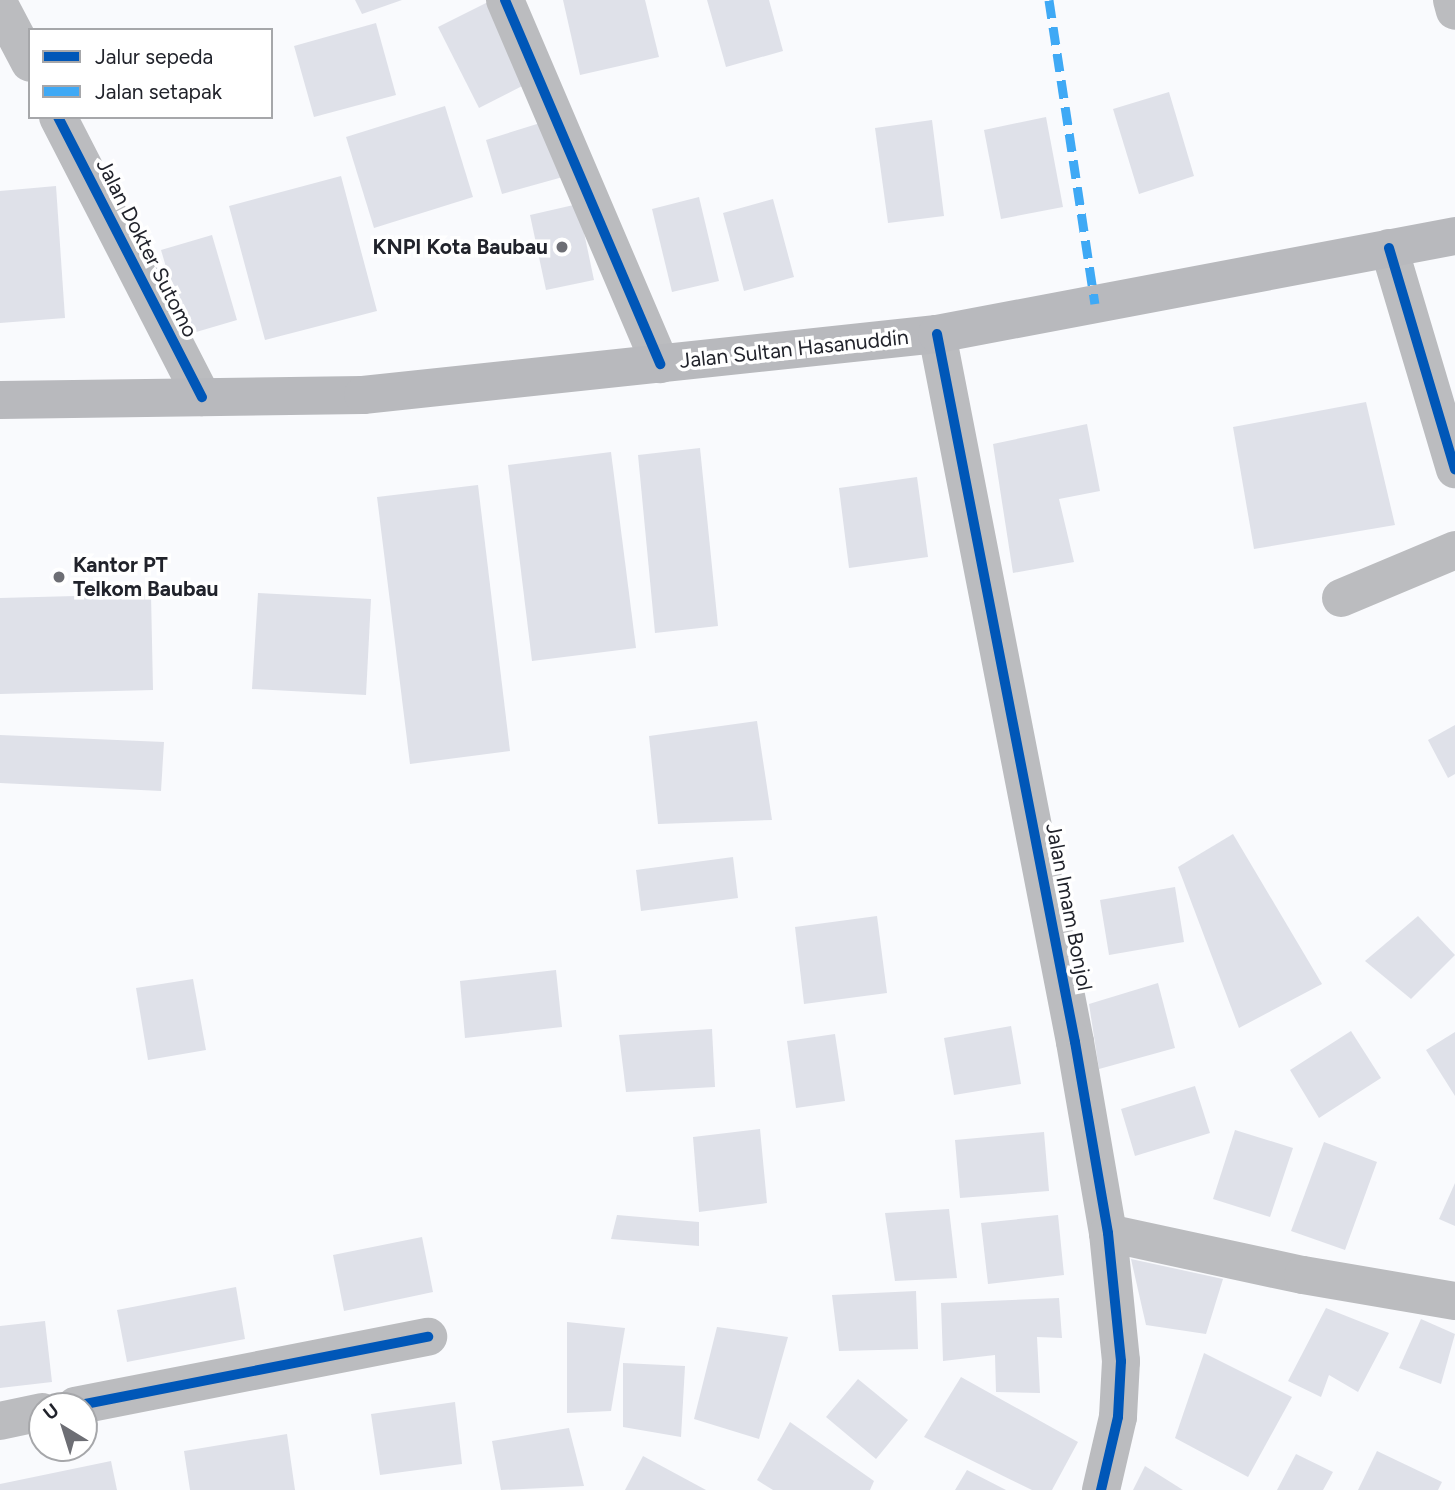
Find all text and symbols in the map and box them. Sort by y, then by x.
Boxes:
legend [28,28,273,119]
text: Jalur sepeda [95,44,213,69]
text: Jalan setapak [95,79,222,104]
street label: Jalan Dokter Sutomo [91,155,203,341]
place label: KNPI Kota Baubau [372,234,548,260]
marker: KNPI Kota Baubau [554,239,570,255]
street label: Jalan Sultan Hasanuddin [678,324,910,374]
place label: Kantor PT Telkom Baubau [73,552,219,602]
marker: Kantor PT Telkom Baubau [51,569,67,585]
street label: Jalan Imam Bonjol [1040,821,1098,993]
north arrow [28,1392,98,1462]
text: U [39,1398,63,1425]

